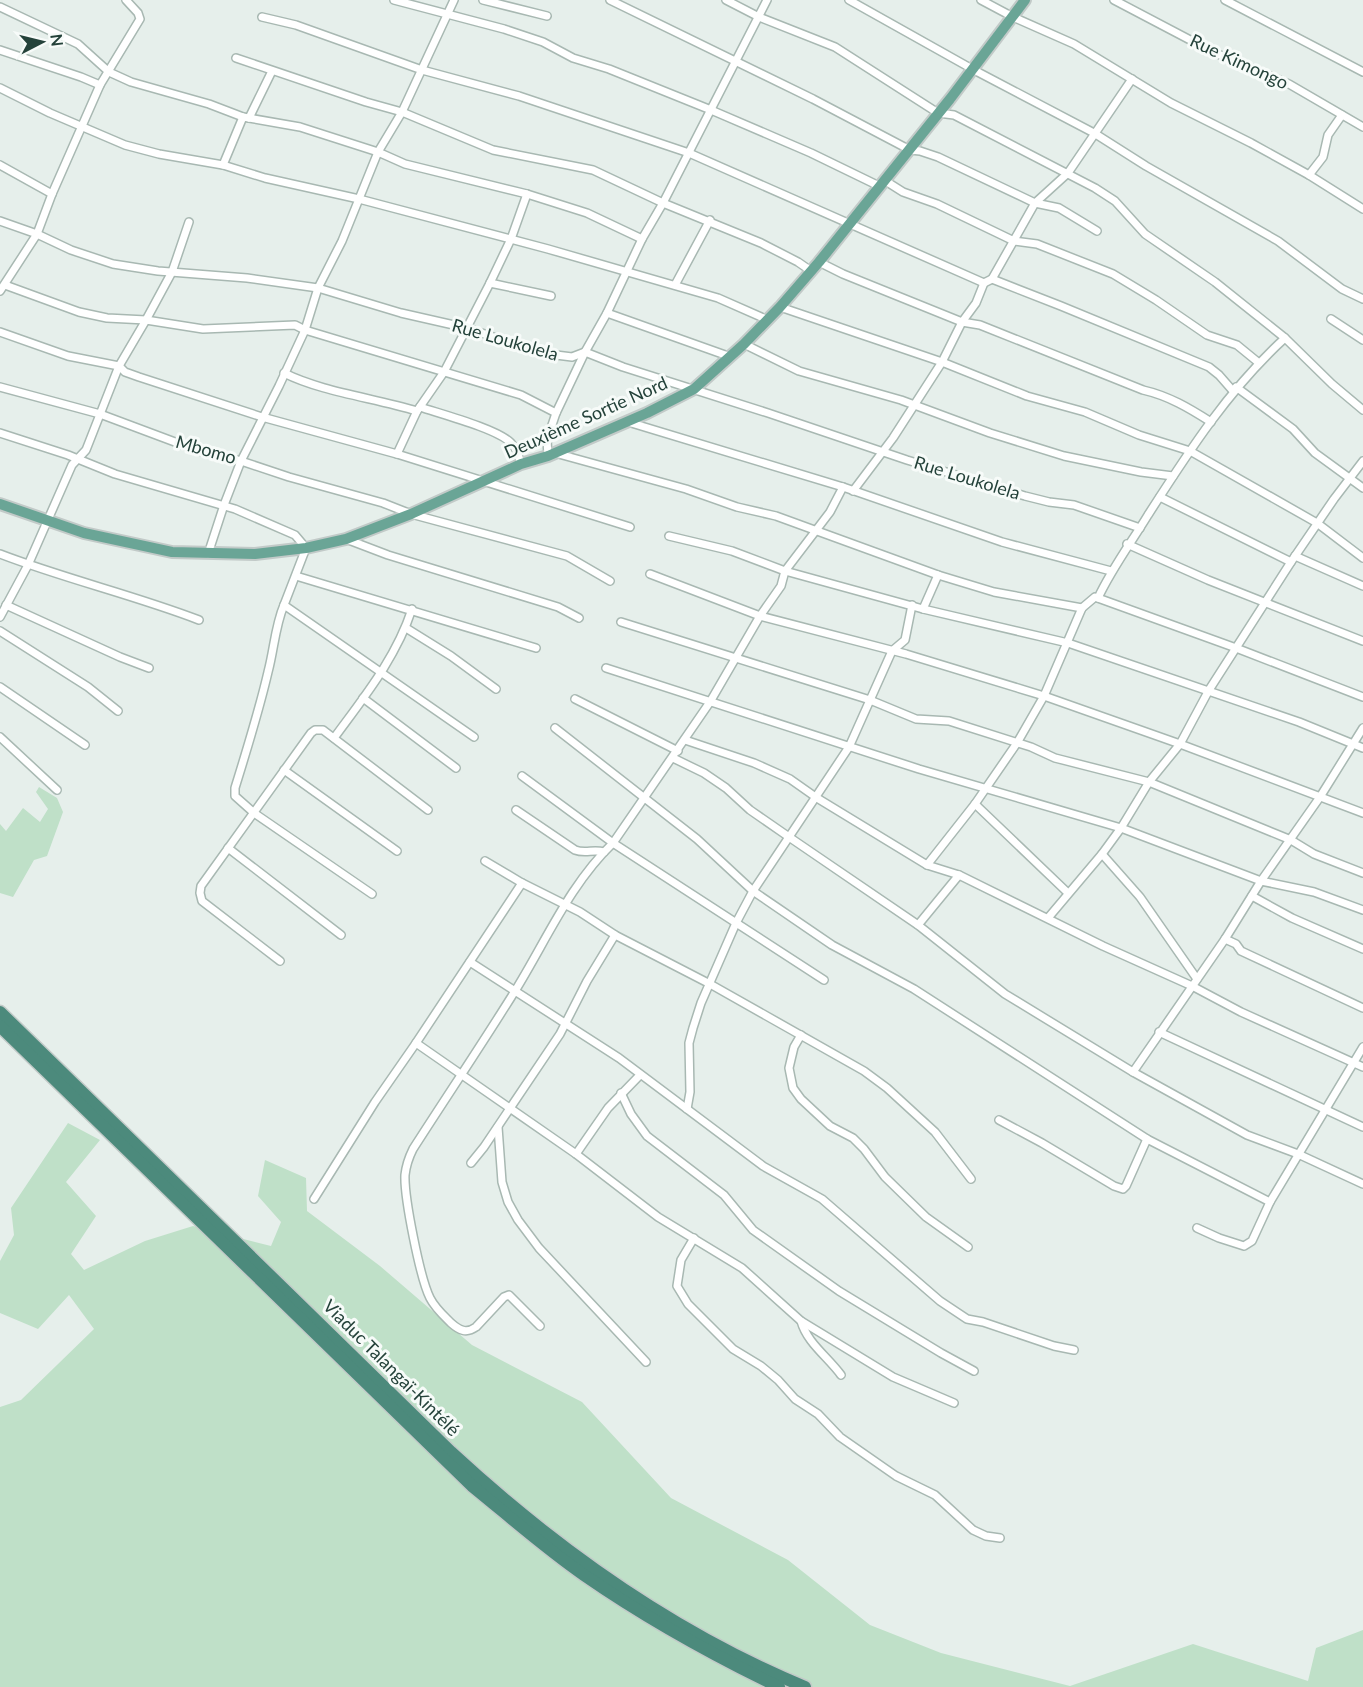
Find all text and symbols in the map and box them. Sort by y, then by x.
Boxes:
north arrow [12,12,72,72]
street label: Rue Kimongo [1187,29,1292,93]
text: N [47,33,68,47]
street label: Rue Loukolela [450,313,561,365]
street label: Deuxième Sortie Nord [501,371,671,463]
street label: Mbomo [173,430,239,468]
street label: Rue Loukolela [912,450,1023,504]
street label: Viaduc Talangaï-Kintélé [319,1294,465,1440]

